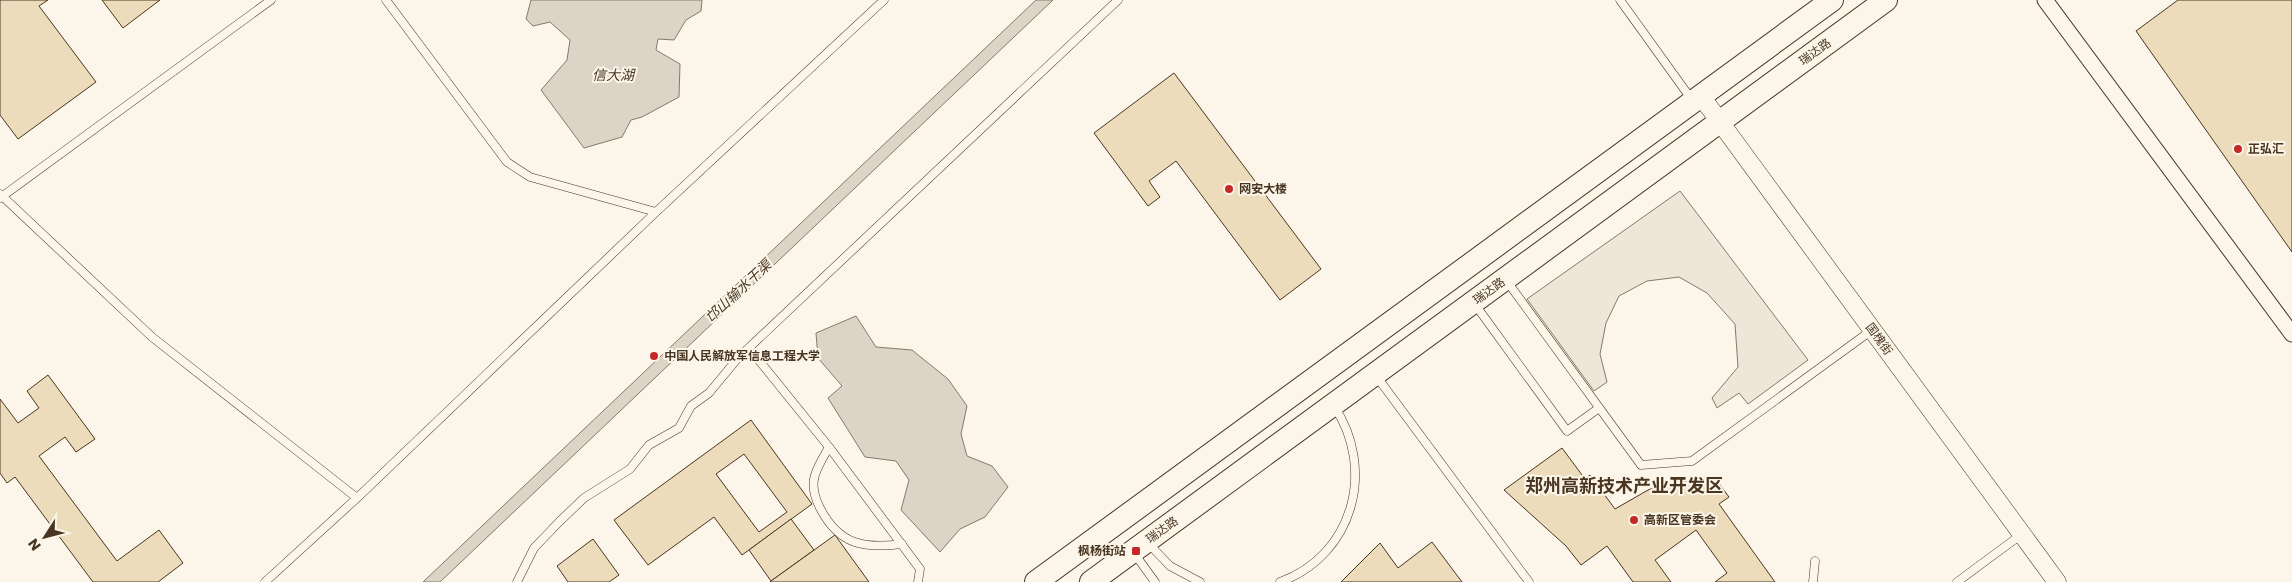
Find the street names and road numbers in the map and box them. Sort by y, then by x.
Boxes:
street label: 瑞达路 [1795,34,1834,69]
street label: 瑞达路 [1469,273,1508,308]
street label: 国槐街 [1862,319,1897,358]
street label: 瑞达路 [1142,512,1181,547]

